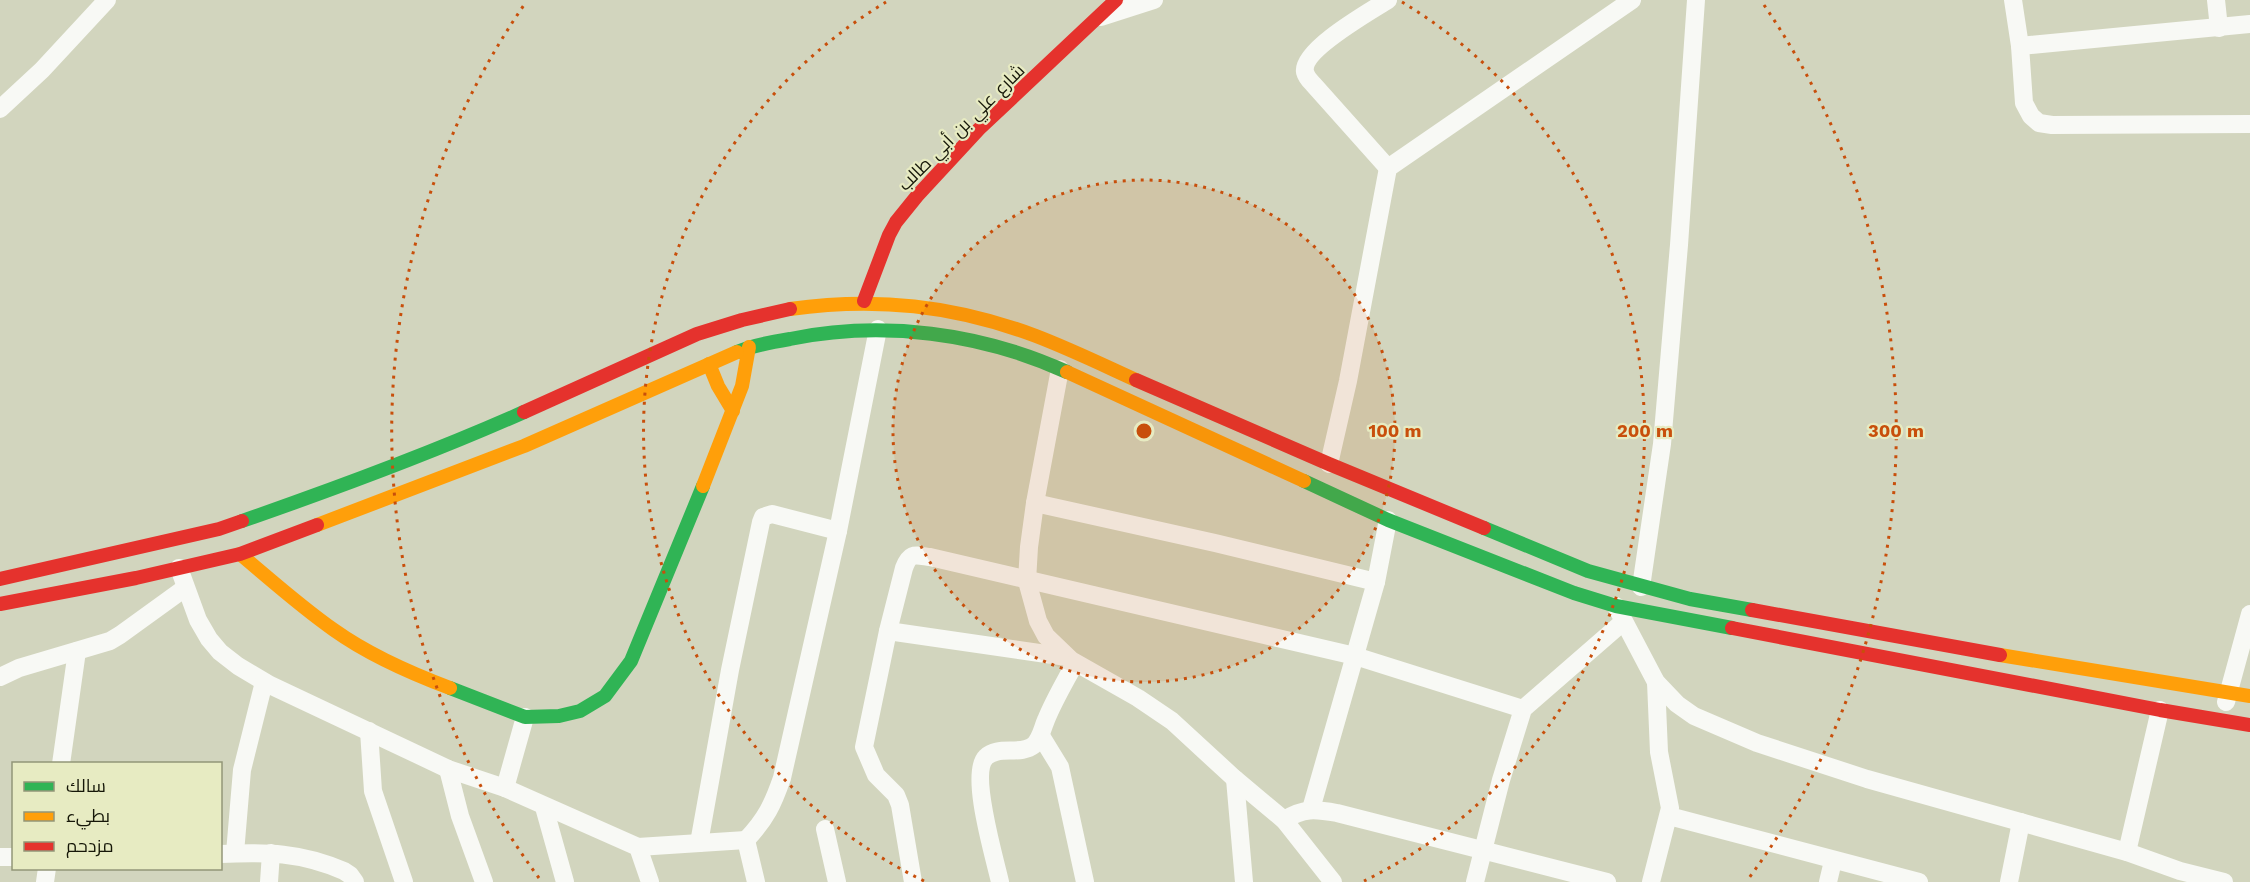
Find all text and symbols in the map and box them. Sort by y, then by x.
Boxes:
street label: شارع علي بن أبي طالب [893,59,1031,197]
text: 100 m [1368,420,1422,441]
text: 200 m [1617,420,1673,441]
text: 300 m [1868,420,1924,441]
centre of rings [1134,421,1154,441]
legend [12,762,222,870]
text: سالك [66,775,106,796]
text: بطيء [66,805,110,830]
text: مزدحم [66,835,114,858]

